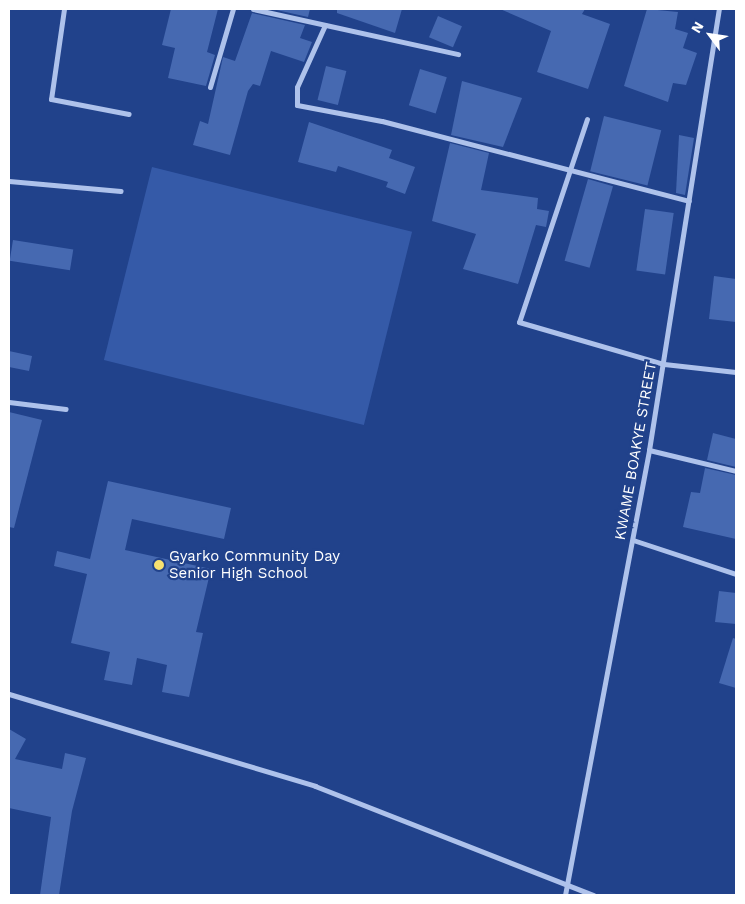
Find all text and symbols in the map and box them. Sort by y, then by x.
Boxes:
north arrow [685,10,735,60]
text: N [688,19,707,36]
street label: KWAME BOAKYE STREET [611,360,661,542]
place label: Gyarko Community Day Senior High School [169,547,340,582]
marker: Gyarko Community Day Senior High School [153,559,165,571]

